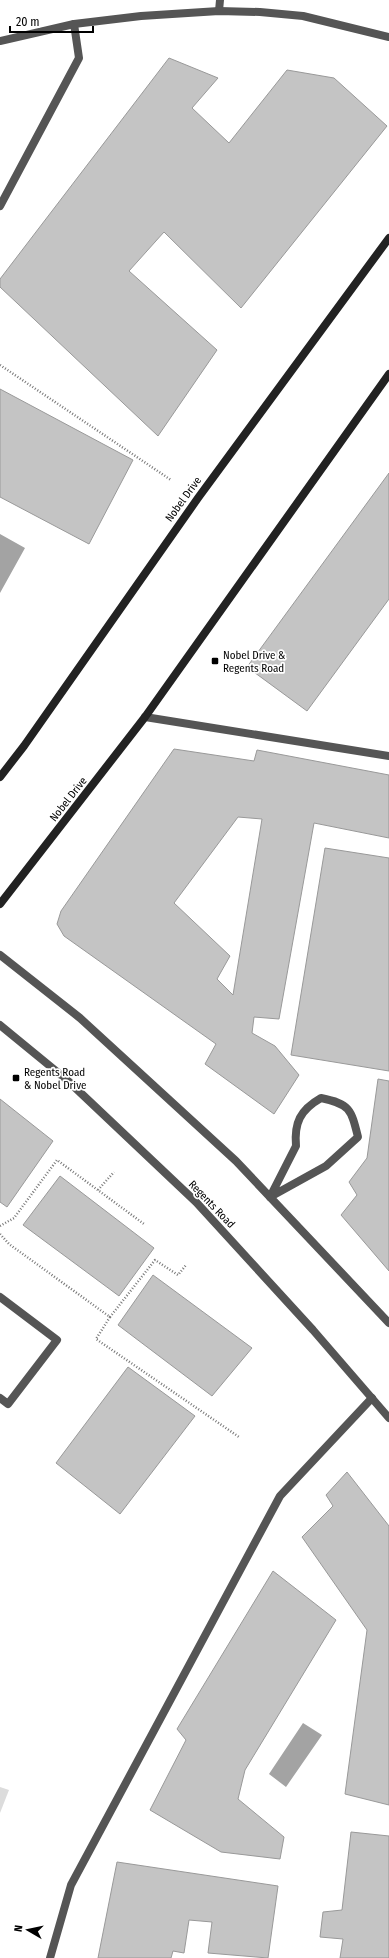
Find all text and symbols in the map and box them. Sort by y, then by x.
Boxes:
scale bar [10,8,93,34]
text: 20 m [16,15,40,29]
street label: Nobel Drive [163,474,204,524]
place label: Nobel Drive & Regents Road [223,649,285,675]
marker: Nobel Drive & Regents Road [210,656,220,666]
street label: Nobel Drive [47,775,90,824]
place label: Regents Road & Nobel Drive [24,1066,86,1092]
marker: Regents Road & Nobel Drive [11,1073,21,1083]
street label: Regents Road [186,1178,238,1231]
north arrow [8,1910,48,1950]
text: N [12,1924,26,1933]

